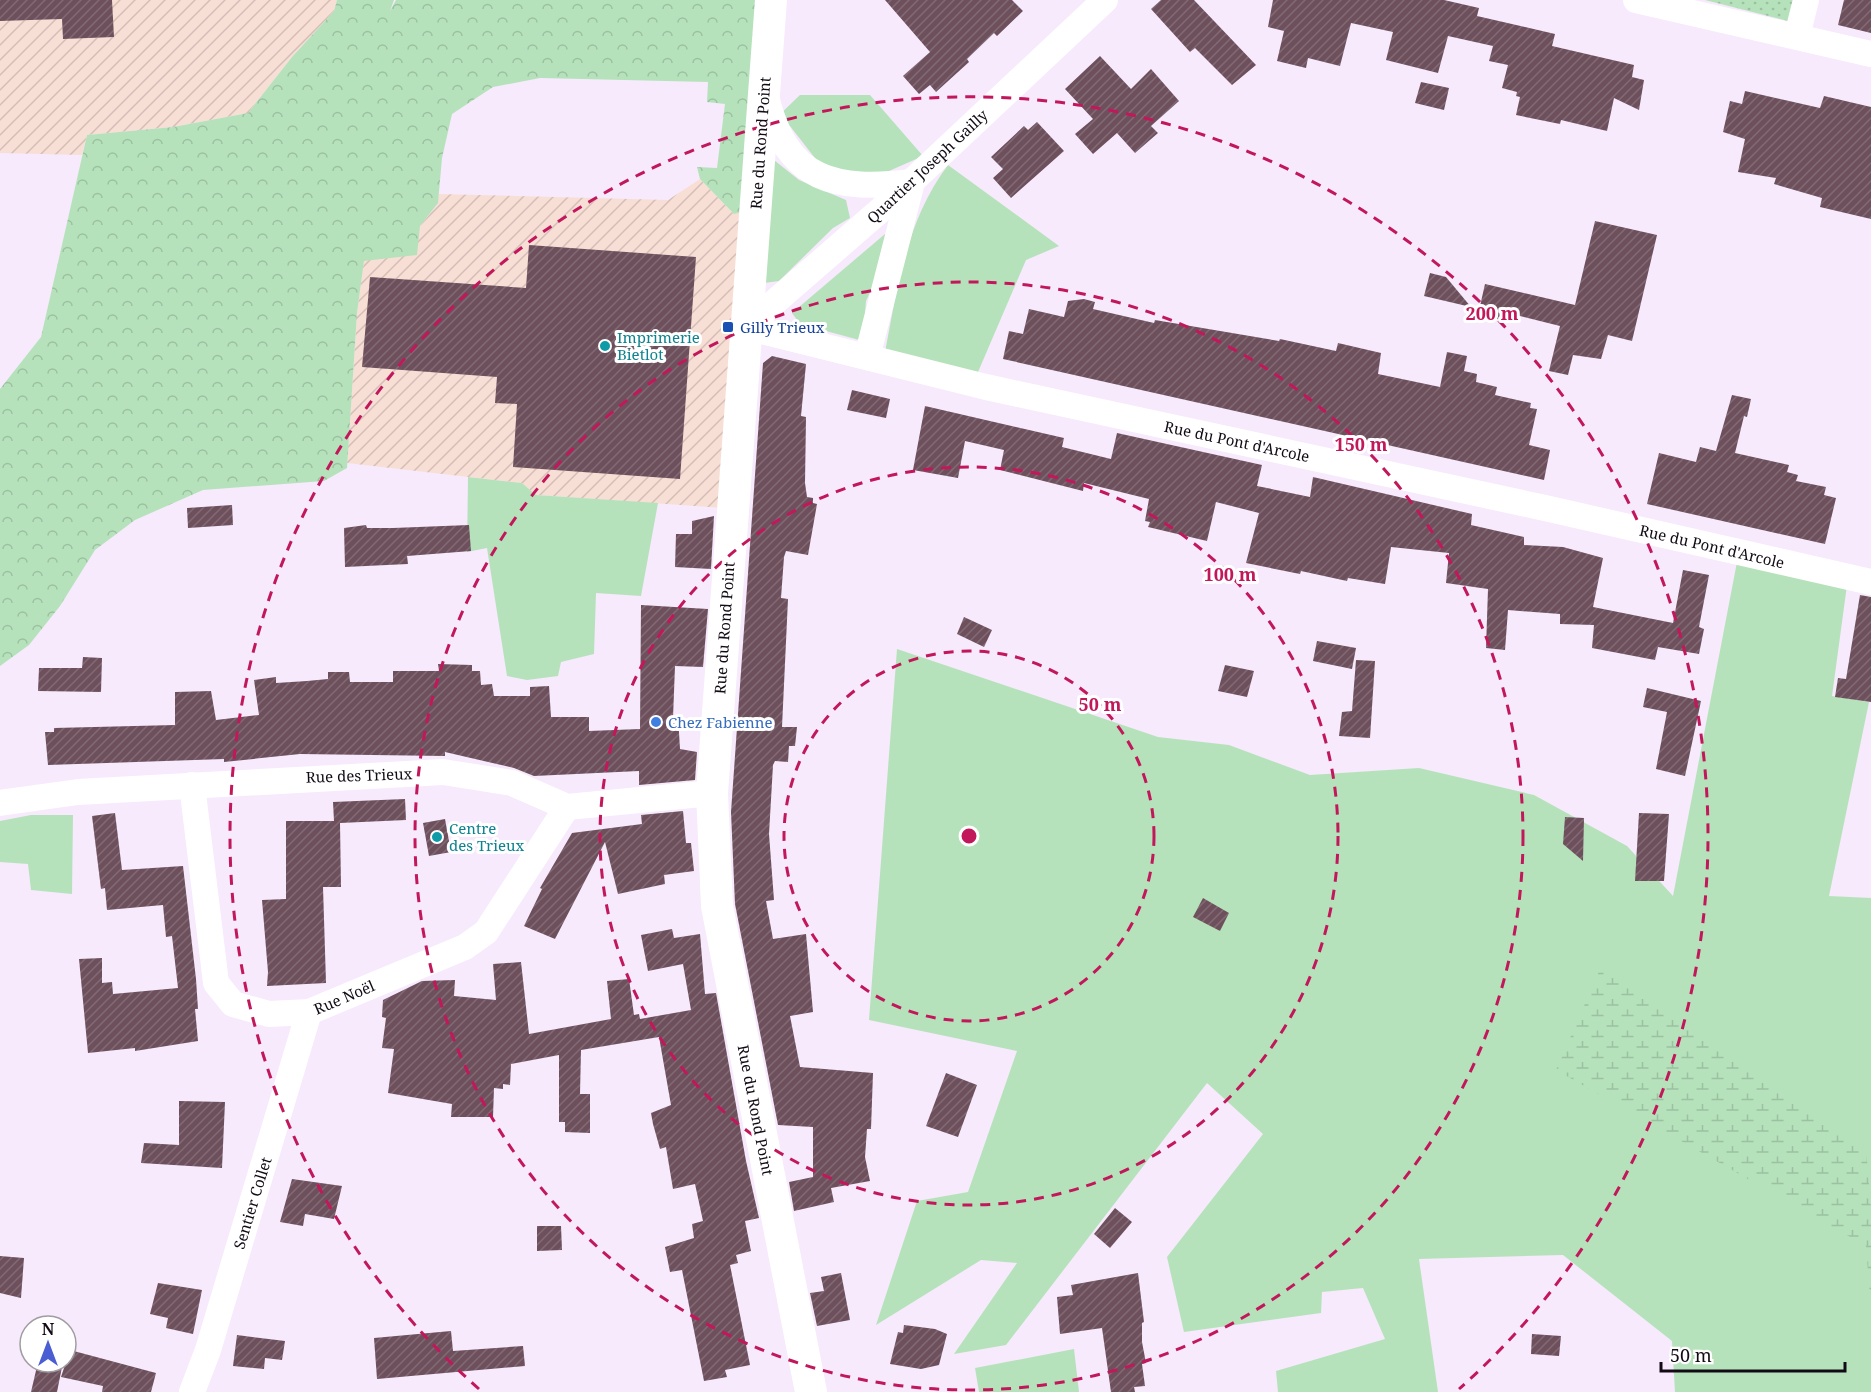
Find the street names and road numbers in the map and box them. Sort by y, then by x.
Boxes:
street label: Rue du Rond Point [745,76,775,210]
street label: Quartier Joseph Gailly [862,104,992,227]
street label: Rue du Pont d'Arcole [1162,416,1312,466]
street label: Rue du Pont d'Arcole [1638,520,1786,572]
street label: Rue du Rond Point [709,561,739,695]
street label: Rue des Trieux [305,763,413,787]
street label: Rue Noël [311,975,378,1019]
street label: Rue du Rond Point [734,1043,778,1177]
street label: Sentier Collet [228,1154,276,1252]

